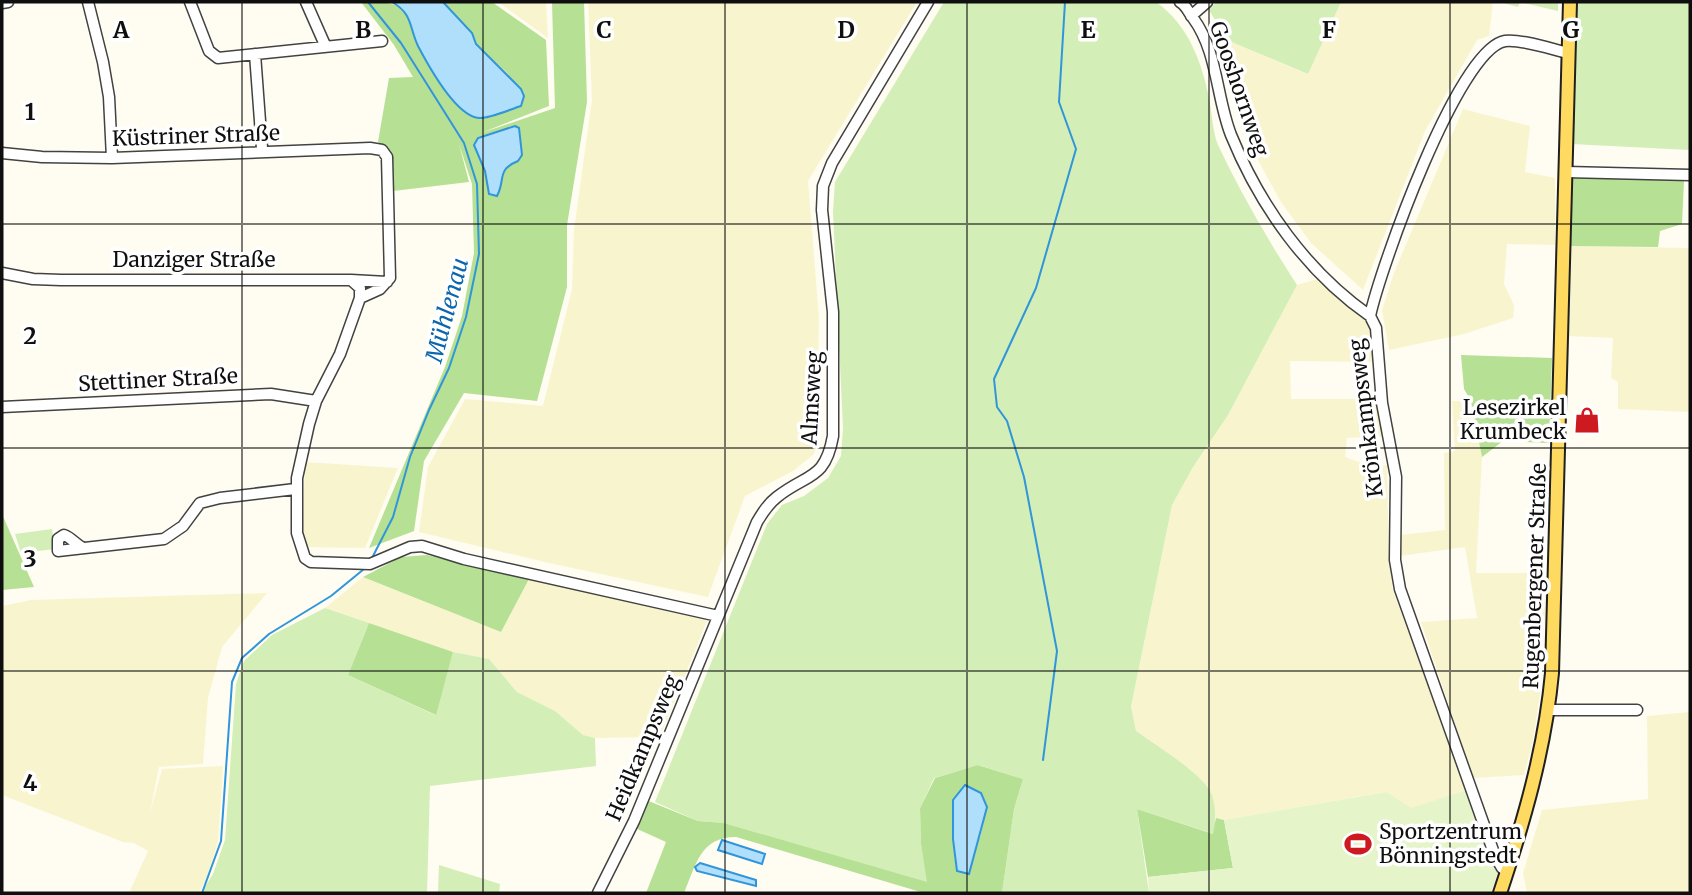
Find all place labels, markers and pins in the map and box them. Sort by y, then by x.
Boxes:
place label: Lesezirkel Krumbeck [1460,394,1567,445]
shop icon: Lesezirkel Krumbeck [1572,405,1602,435]
place label: Sportzentrum Bönningstedt [1379,818,1522,869]
sports icon: Sportzentrum Bönningstedt [1343,829,1373,859]

